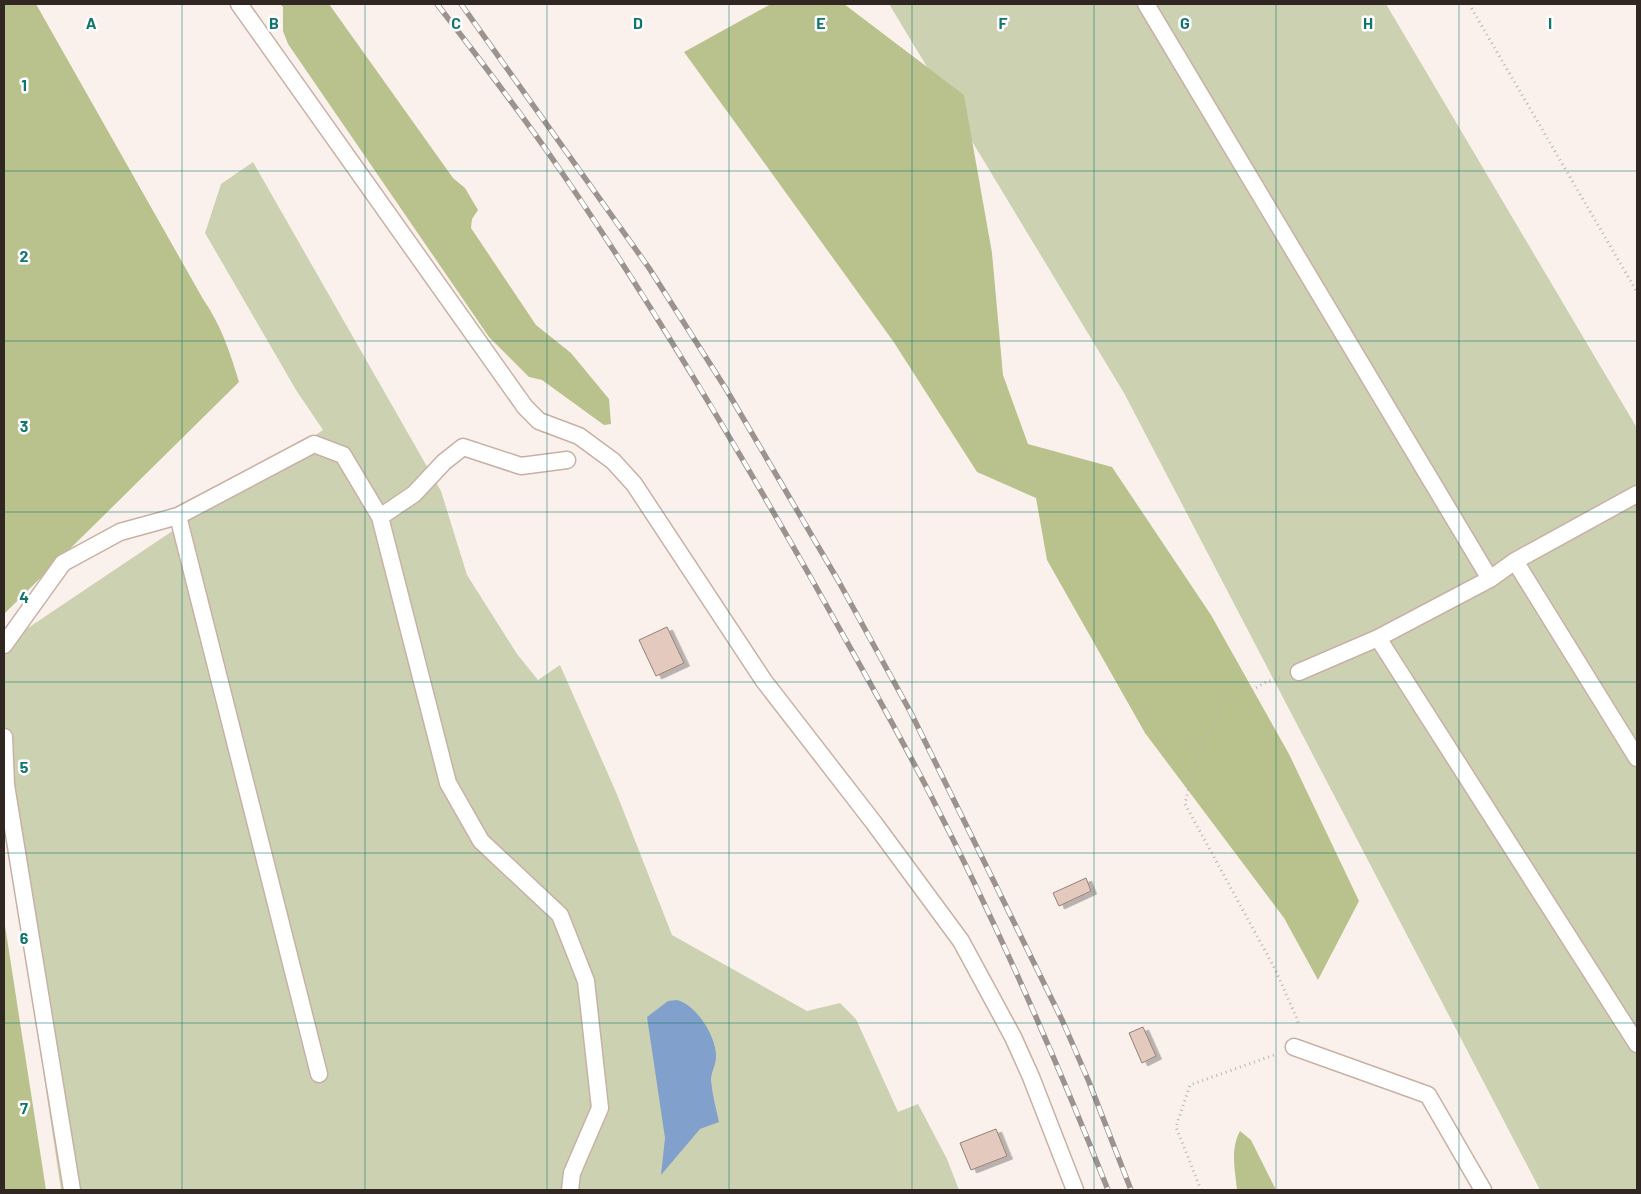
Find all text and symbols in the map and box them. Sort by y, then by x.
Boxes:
text: A [86,13,97,32]
text: B [269,13,279,32]
text: C [451,13,461,32]
text: D [633,13,643,32]
text: E [816,13,826,32]
text: F [999,13,1008,32]
text: G [1180,13,1190,32]
text: H [1363,13,1373,32]
text: I [1548,13,1552,32]
text: 1 [21,75,27,94]
text: 2 [20,246,29,265]
text: 3 [20,416,28,435]
text: 4 [19,587,29,606]
text: 5 [20,757,29,776]
text: 6 [20,928,29,947]
text: 7 [20,1098,28,1117]

